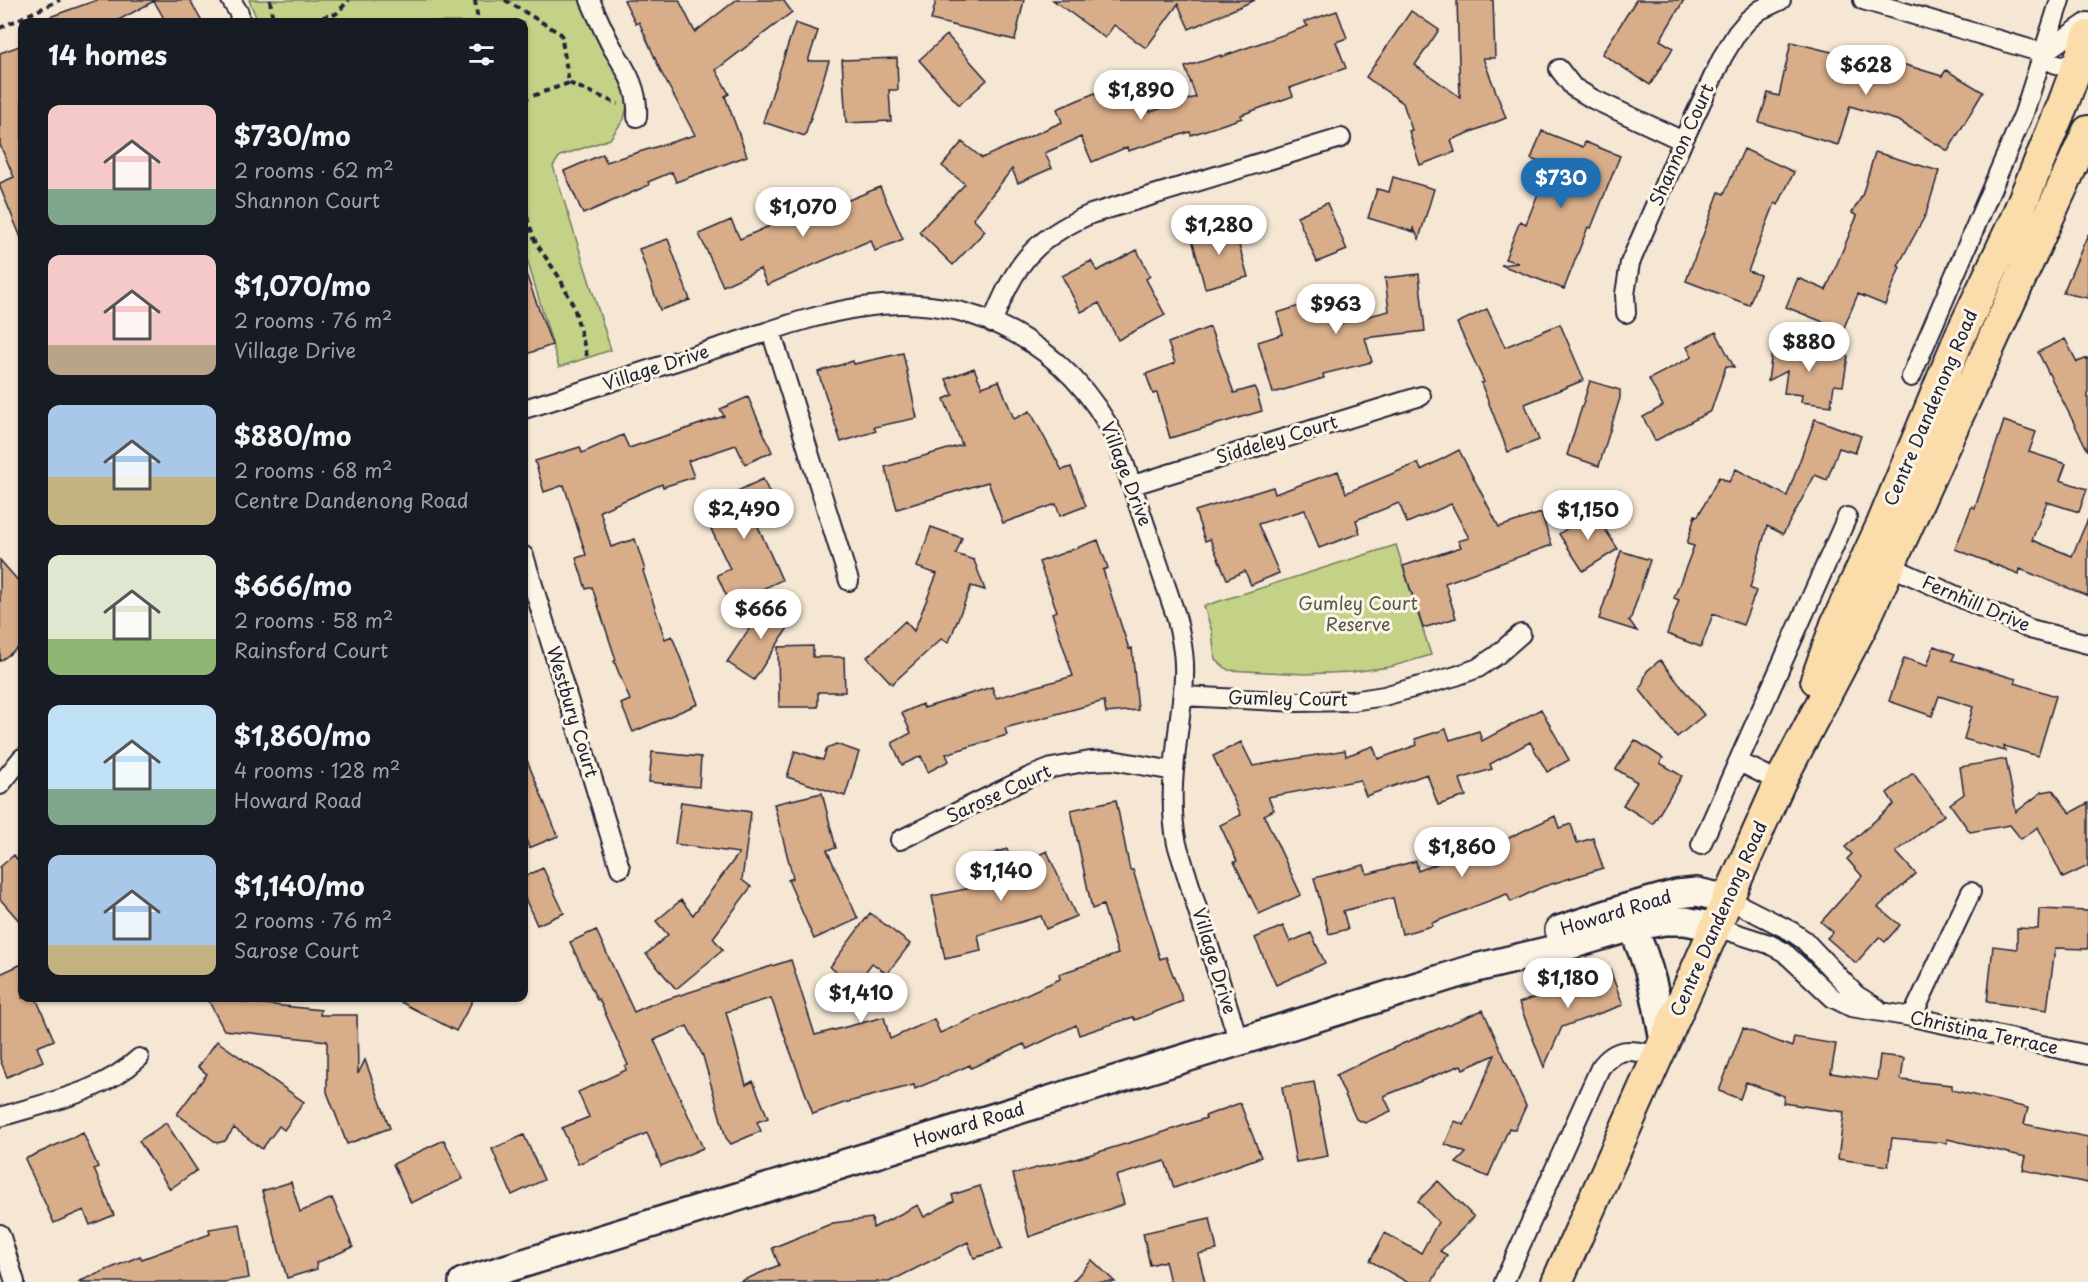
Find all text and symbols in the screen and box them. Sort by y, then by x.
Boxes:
text: 14 homes [48,35,167,74]
icon: filters [465,38,498,71]
pin: $628 [1830,45,1902,96]
text: $628 [1840,49,1892,79]
pin: $1,890 [1092,70,1190,121]
text: $1,890 [1108,74,1174,104]
street label: Shannon Court [1642,79,1720,210]
text: $730/mo [234,116,351,155]
icon: home [96,129,168,201]
text: 2 rooms · 62 m² [234,155,394,185]
pin: $730 [1525,158,1597,209]
text: $730 [1535,162,1587,192]
text: Shannon Court [234,185,380,215]
pin: $1,070 [754,187,852,238]
text: $1,070 [769,191,837,221]
pin: $1,280 [1170,205,1268,256]
text: $1,280 [1185,209,1253,239]
text: $1,070/mo [234,266,371,305]
icon: home [96,279,168,351]
pin: $963 [1300,284,1372,335]
text: $963 [1310,288,1362,318]
text: 2 rooms · 76 m² [234,305,392,335]
street label: Centre Dandenong Road [1876,305,1983,510]
pin: $880 [1773,322,1845,373]
text: $880 [1783,326,1835,356]
text: Village Drive [234,335,356,365]
street label: Village Drive [599,337,712,396]
street label: Siddeley Court [1213,407,1341,470]
text: $880/mo [234,416,351,455]
street label: Village Drive [1095,417,1160,530]
icon: home [96,429,168,501]
text: 2 rooms · 68 m² [234,455,393,485]
text: Centre Dandenong Road [234,485,469,515]
pin: $2,490 [695,489,793,540]
pin: $1,150 [1539,490,1637,541]
text: $2,490 [708,493,780,523]
text: $1,150 [1557,494,1619,524]
text: $666/mo [234,566,352,605]
street label: Fernhill Drive [1918,568,2035,638]
icon: home [96,579,168,651]
pin: $666 [725,589,797,640]
park label: Gumley Court Reserve [1298,589,1418,637]
text: $666 [735,593,787,623]
text: 2 rooms · 58 m² [234,605,393,635]
text: Rainsford Court [234,635,388,665]
street label: Westbury Court [541,643,606,780]
street label: Gumley Court [1228,683,1348,712]
text: $1,860/mo [234,716,371,755]
icon: home [96,729,168,801]
text: 4 rooms · 128 m² [234,755,400,785]
street label: Sarose Court [942,757,1055,829]
text: Howard Road [234,785,362,815]
street label: Centre Dandenong Road [1662,816,1773,1020]
pin: $1,860 [1413,827,1511,878]
text: $1,860 [1428,831,1496,861]
pin: $1,140 [952,851,1050,902]
text: $1,140 [970,855,1032,885]
text: $1,140/mo [234,866,365,905]
icon: home [96,879,168,951]
street label: Howard Road [1556,882,1675,941]
street label: Village Drive [1186,904,1244,1017]
text: 2 rooms · 76 m² [234,905,392,935]
text: Sarose Court [234,935,359,965]
pin: $1,180 [1519,958,1617,1009]
text: $1,180 [1537,962,1599,992]
pin: $1,410 [812,973,910,1024]
text: $1,410 [829,977,893,1007]
street label: Christina Terrace [1908,1003,2061,1060]
street label: Howard Road [909,1094,1028,1153]

